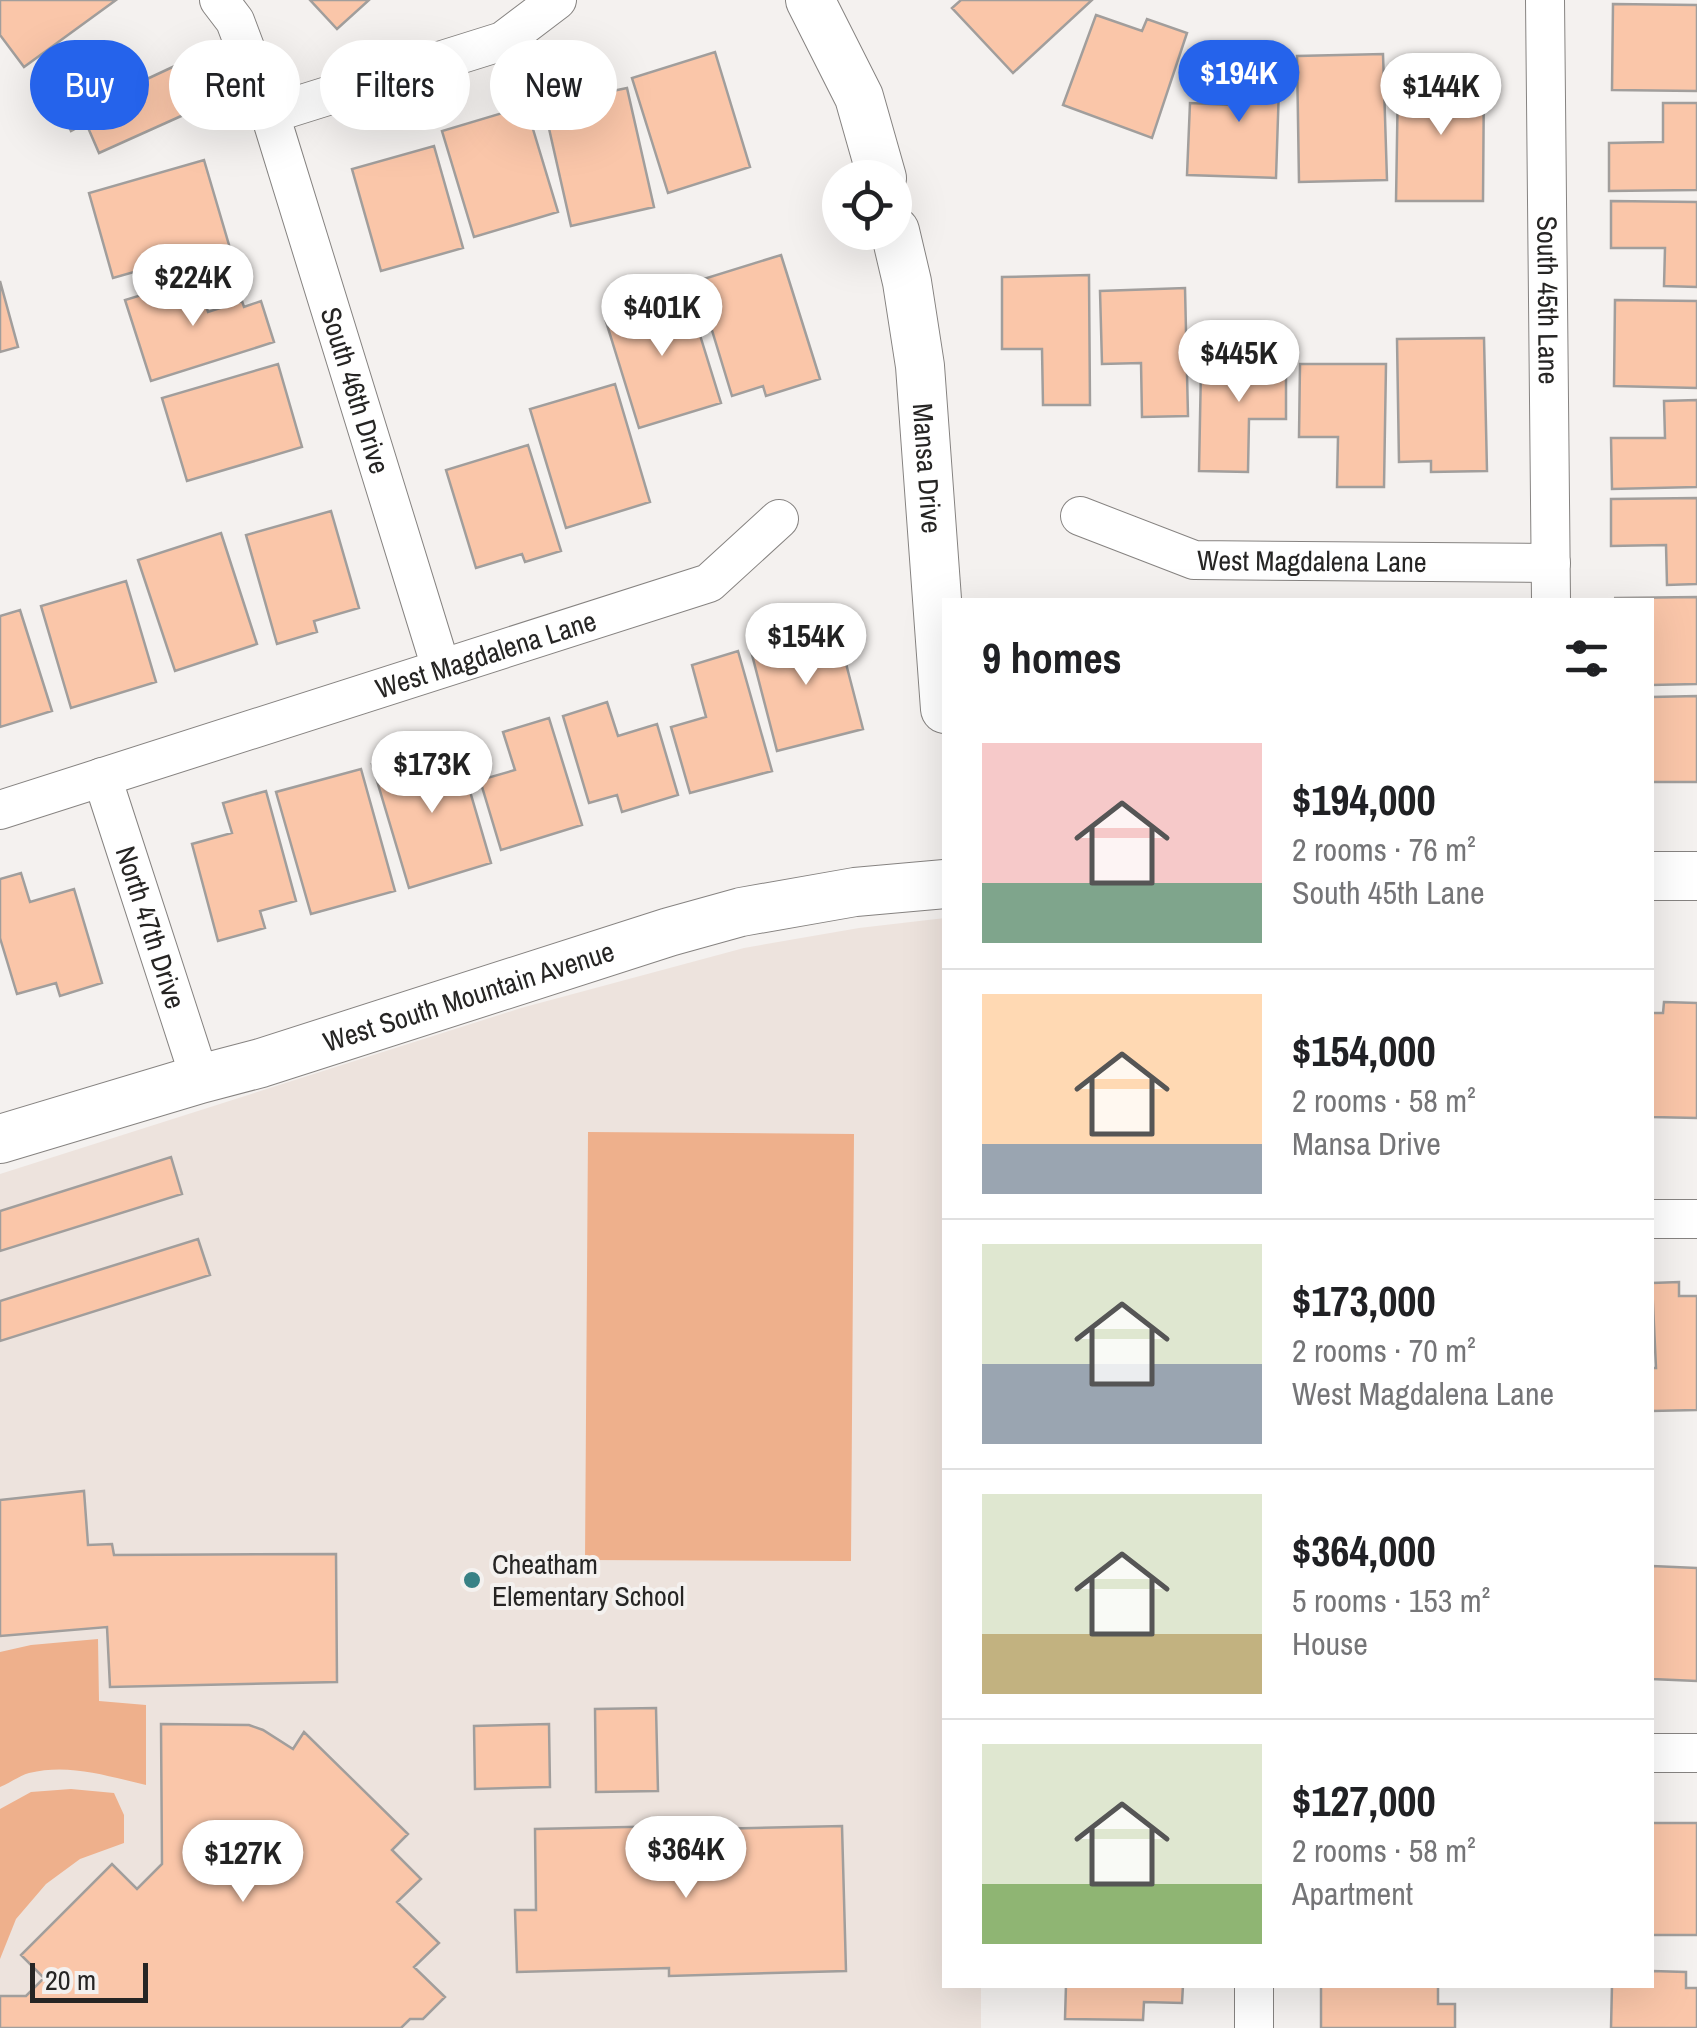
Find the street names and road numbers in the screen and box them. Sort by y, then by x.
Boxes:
street label: South 45th Lane [1528,215,1568,385]
street label: South 46th Drive [312,302,399,478]
street label: Mansa Drive [904,402,951,535]
street label: West Magdalena Lane [1197,541,1427,581]
street label: West Magdalena Lane [371,601,601,708]
street label: North 47th Drive [107,841,195,1013]
street label: West South Mountain Avenue [319,932,619,1061]

